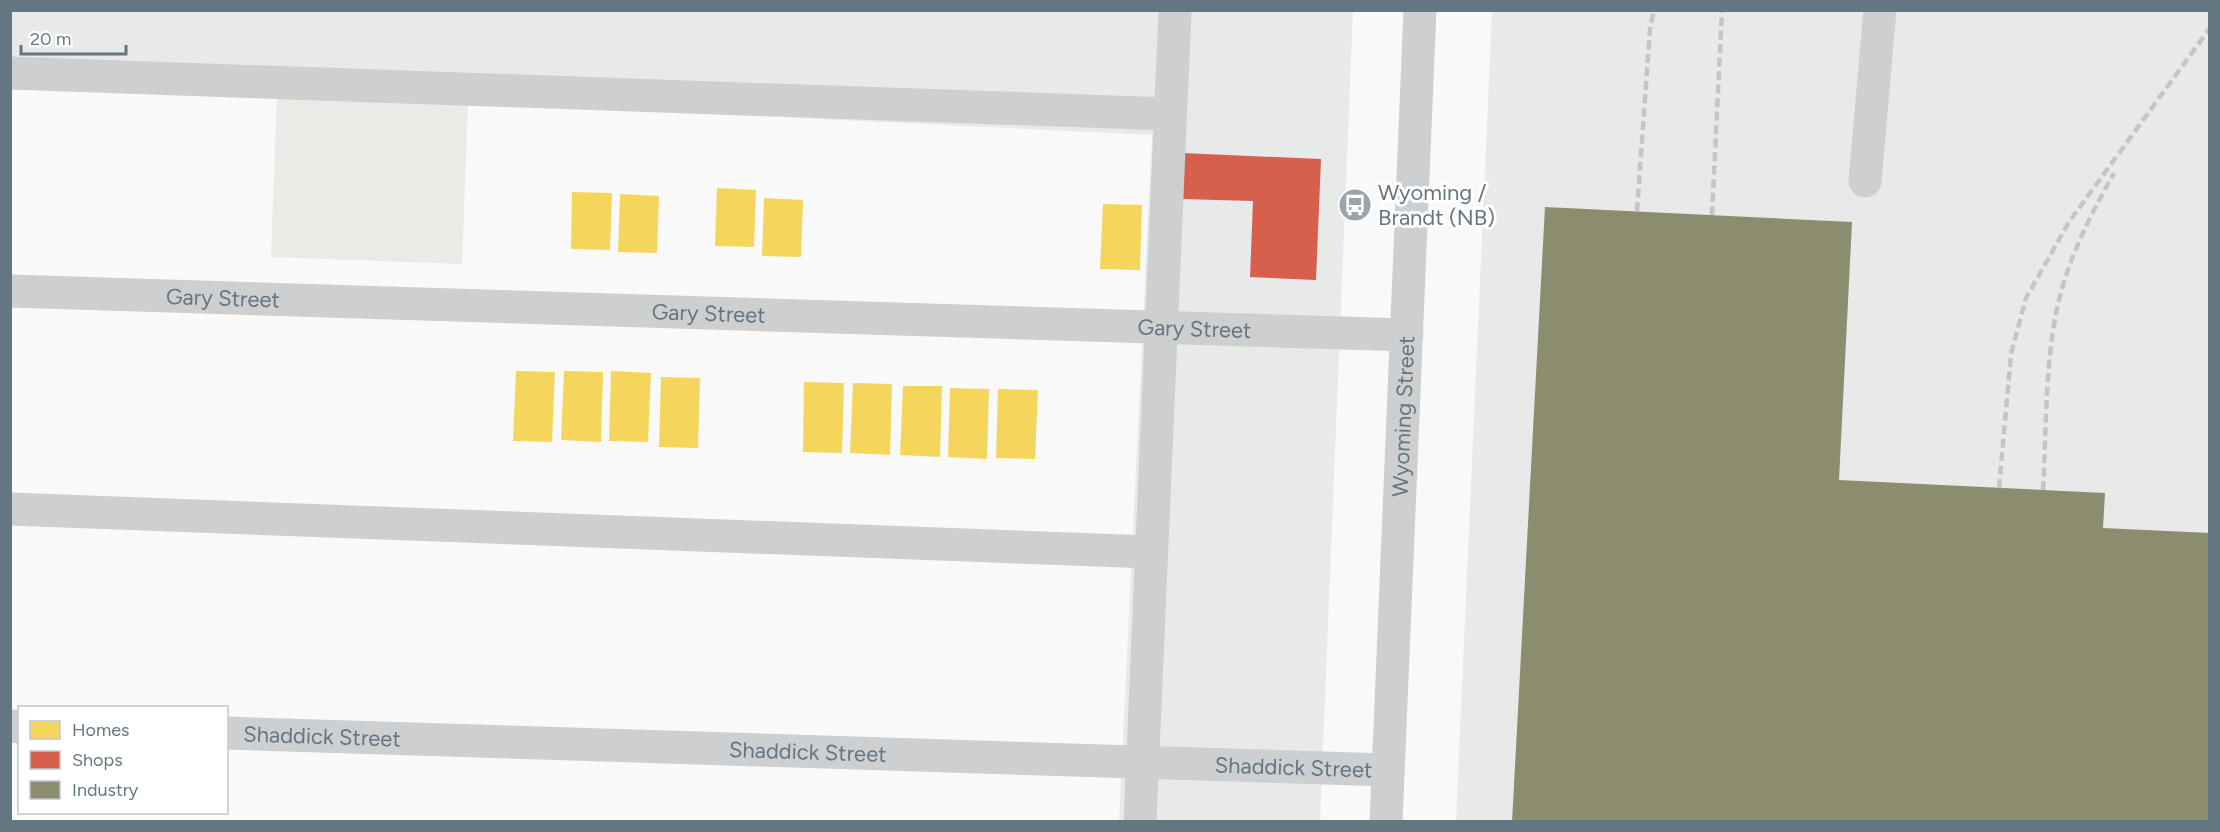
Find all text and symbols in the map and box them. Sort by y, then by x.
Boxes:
scale bar [21,18,126,56]
text: 20 m [30,28,71,50]
place label: Wyoming / Brandt (NB) [1378,179,1495,231]
bus stop icon: Wyoming / Brandt (NB) [1337,187,1373,223]
street label: Gary Street [165,282,280,313]
street label: Gary Street [651,298,766,328]
street label: Gary Street [1137,313,1252,344]
street label: Wyoming Street [1386,335,1420,498]
legend [18,706,228,814]
text: Homes [72,719,130,741]
street label: Shaddick Street [243,720,401,752]
street label: Shaddick Street [729,736,887,768]
text: Shops [72,749,123,771]
street label: Shaddick Street [1214,751,1373,783]
text: Industry [72,779,139,801]

